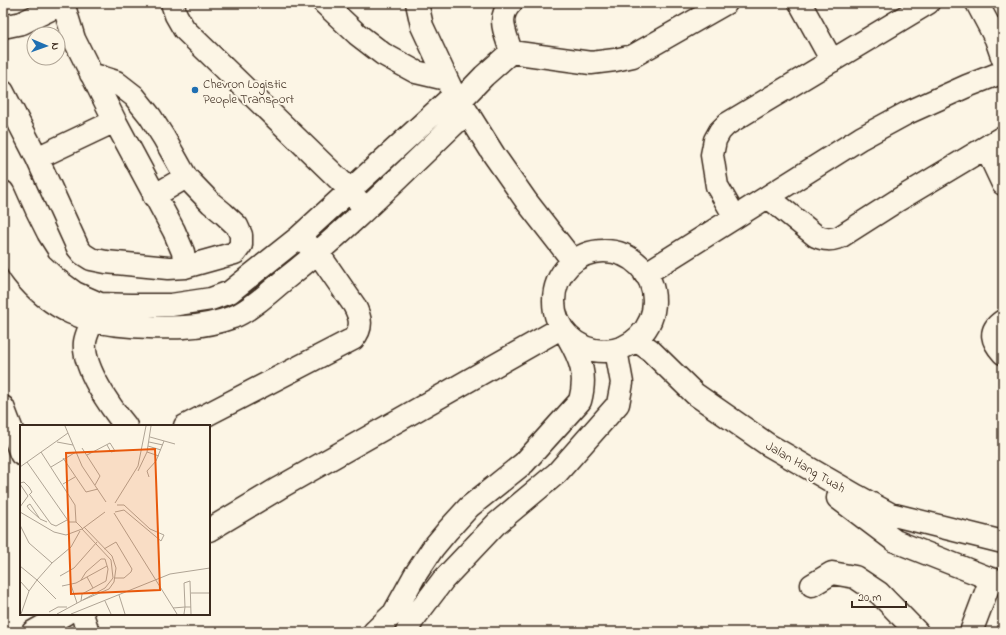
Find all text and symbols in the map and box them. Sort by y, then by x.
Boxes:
north arrow [26,26,66,66]
text: N [47,42,63,50]
place label: Chevron Logistic People Transport [203,75,295,109]
marker: Chevron Logistic People Transport [190,85,200,95]
inset map [20,425,210,615]
street label: Jalan Hang Tuah [761,437,849,499]
scale bar [852,583,906,609]
text: 20 m [858,589,881,607]

